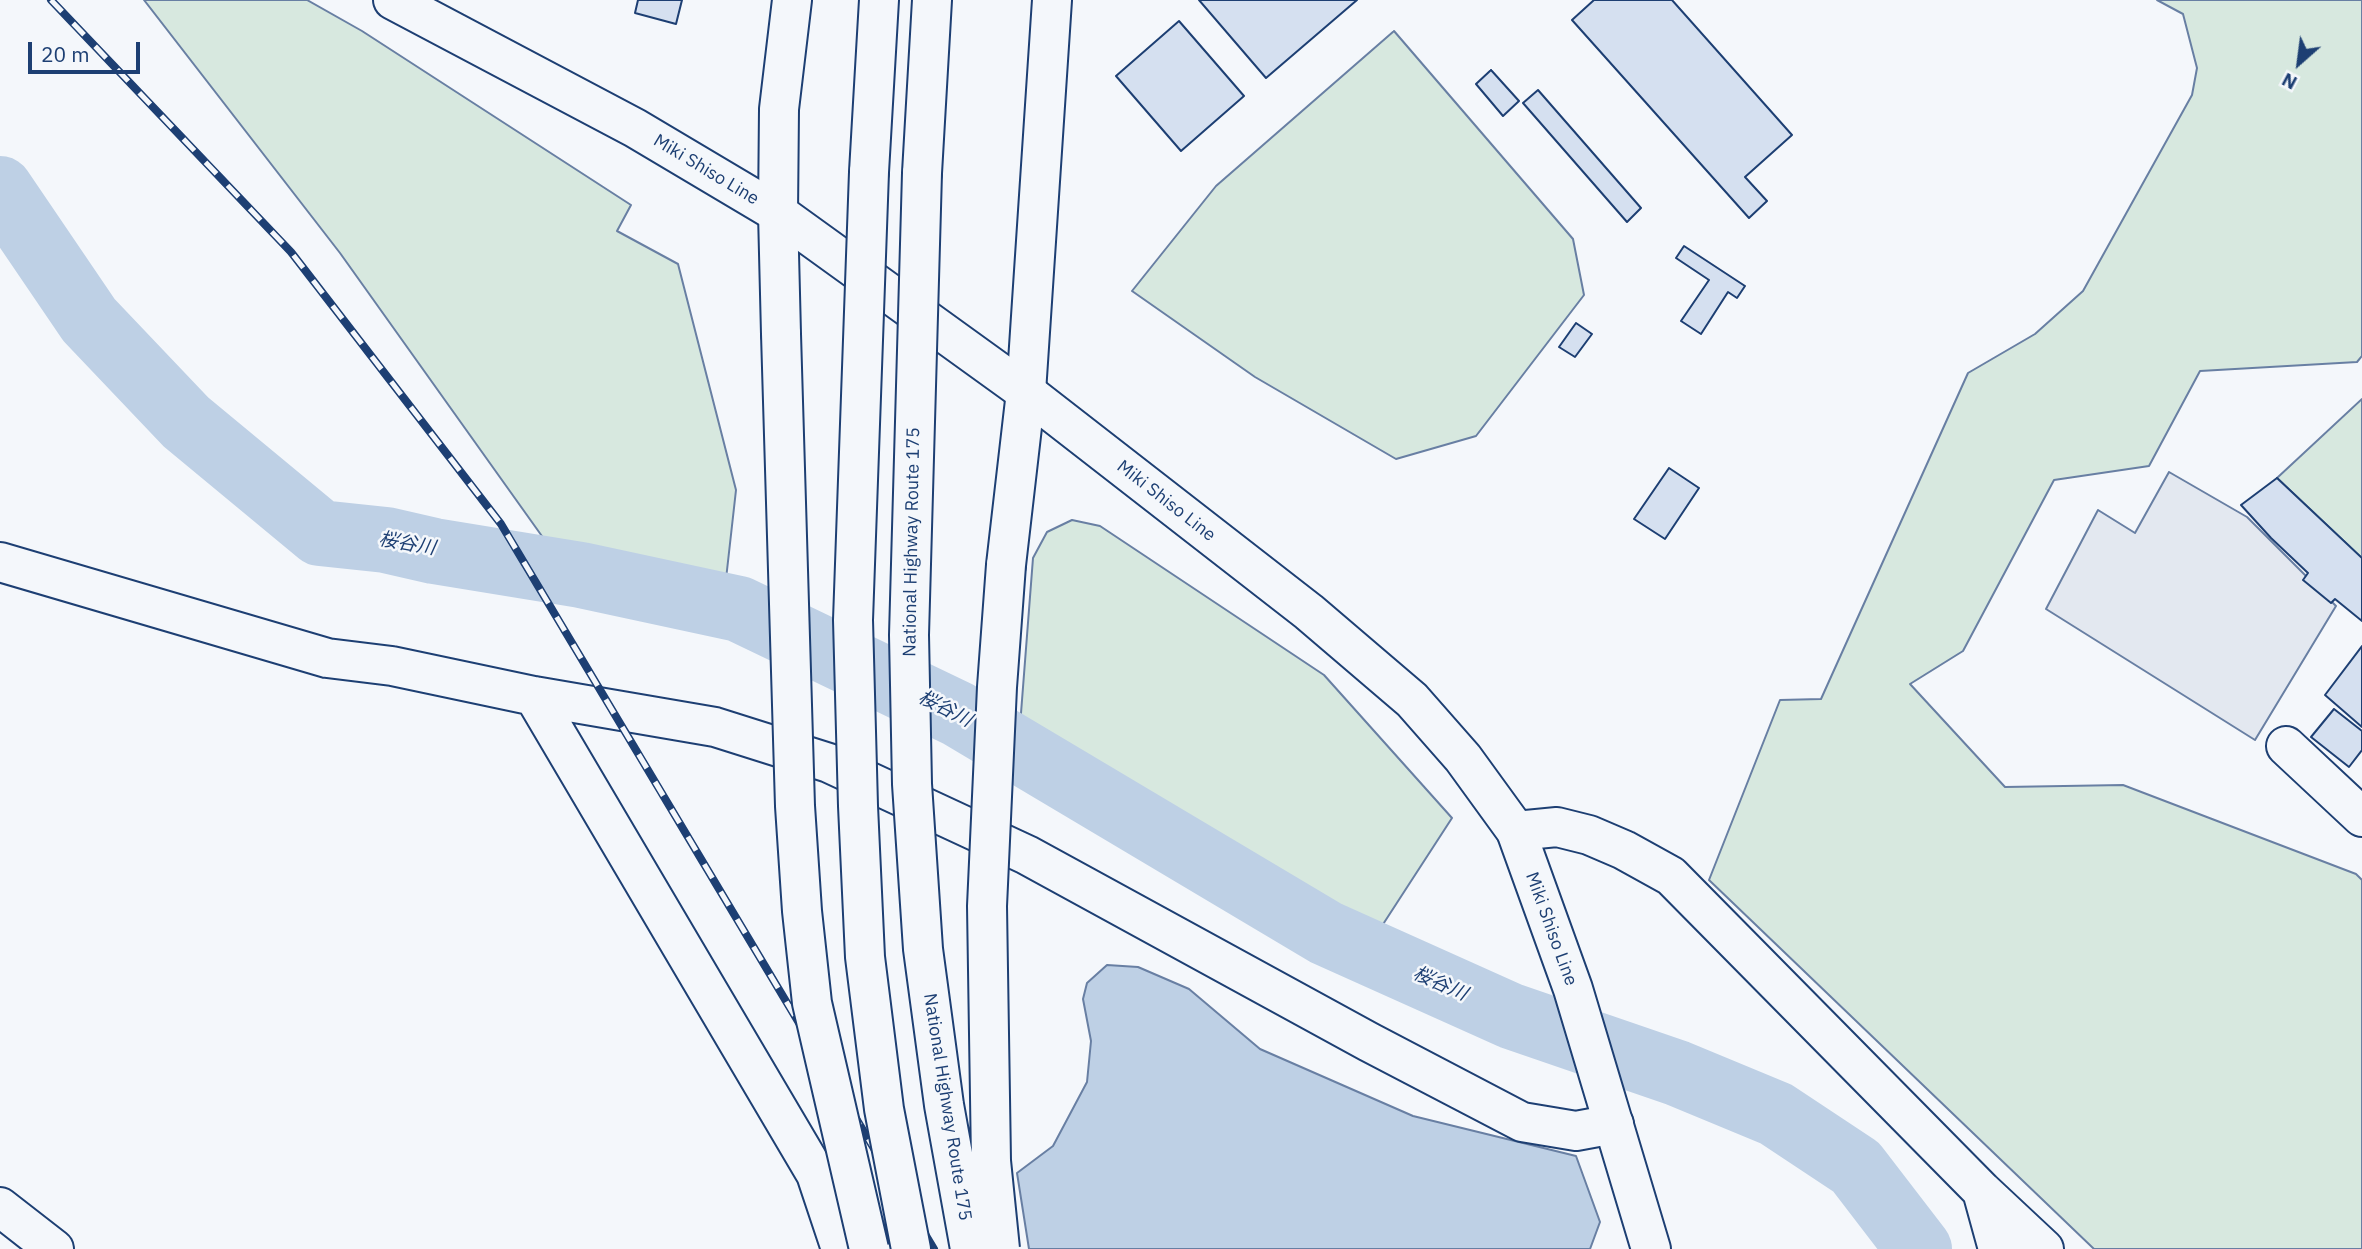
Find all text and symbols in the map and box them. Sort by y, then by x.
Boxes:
scale bar [32,28,144,72]
north arrow [2264,28,2334,98]
text: 20 m [41,40,90,68]
text: N [2277,68,2301,95]
street label: Miki Shiso Line [649,130,763,210]
street label: National Highway Route 175 [899,427,925,657]
street label: Miki Shiso Line [1112,456,1220,546]
water label: 桜谷川 [377,528,437,560]
water label: 桜谷川 [914,686,976,732]
street label: Miki Shiso Line [1520,869,1582,989]
water label: 桜谷川 [1409,962,1471,1006]
street label: National Highway Route 175 [918,992,976,1222]

